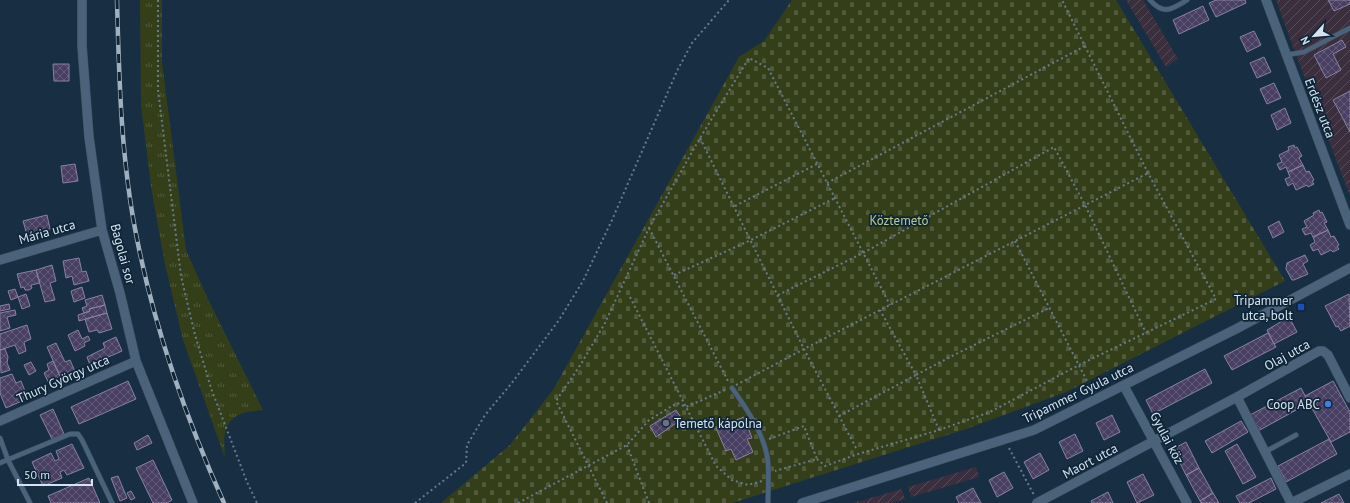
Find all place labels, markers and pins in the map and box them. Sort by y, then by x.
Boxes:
place label: Tripammer utca, bolt [1234,292,1294,324]
marker: Tripammer utca, bolt [1296,302,1306,312]
place label: Coop ABC [1266,396,1320,413]
marker: Coop ABC [1323,399,1333,409]
place label: Temető kápolna [674,415,762,432]
marker: Temető kápolna [661,418,671,428]

